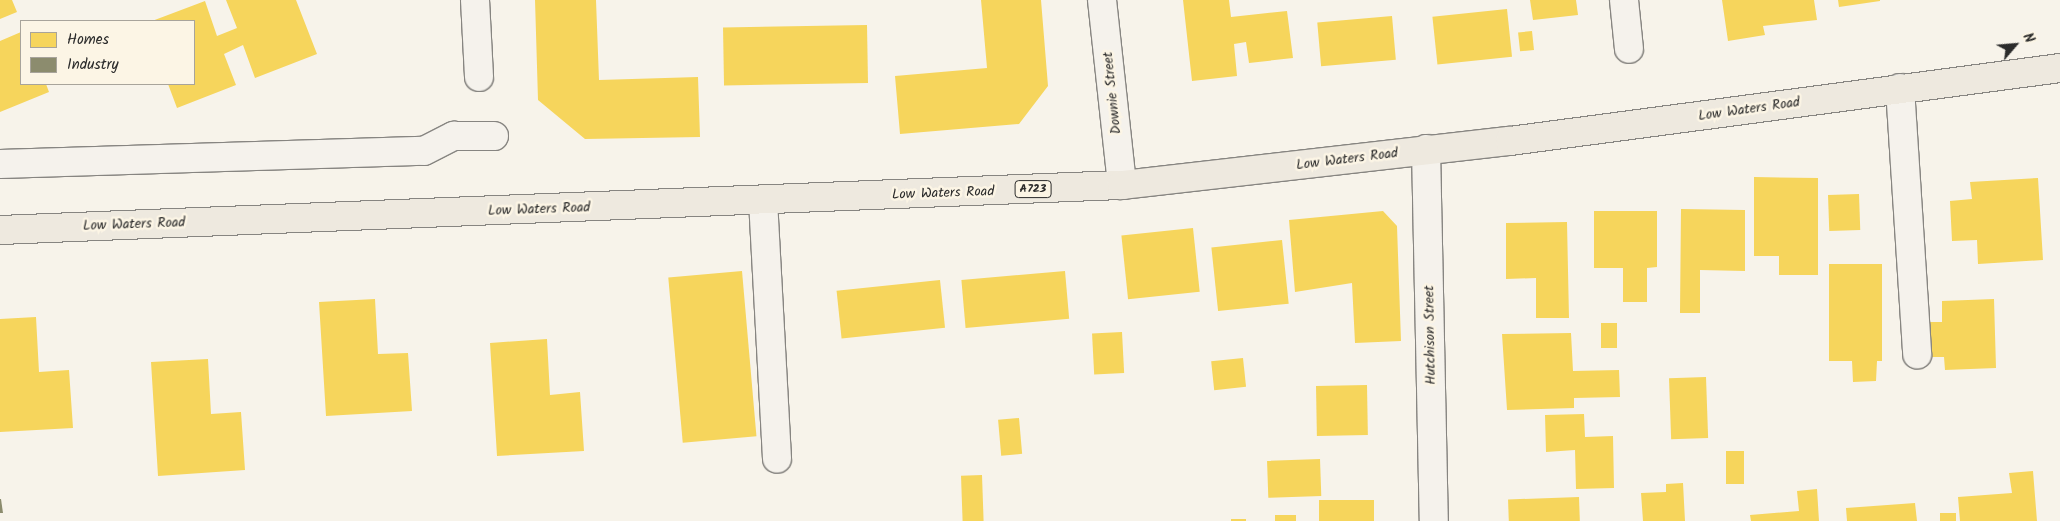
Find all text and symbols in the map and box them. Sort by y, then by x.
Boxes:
legend [20,20,195,85]
north arrow [1990,20,2040,70]
text: Homes [67,28,109,52]
text: N [2017,29,2040,47]
street label: Downie Street [1099,51,1125,135]
text: Industry [67,53,119,77]
street label: Low Waters Road [1697,94,1801,124]
street label: Low Waters Road [1295,144,1399,174]
road number: A723 [1014,180,1052,198]
street label: Low Waters Road [891,183,995,203]
street label: Low Waters Road [487,199,591,219]
street label: Low Waters Road [82,214,186,234]
street label: Hutchison Street [1421,285,1439,385]

